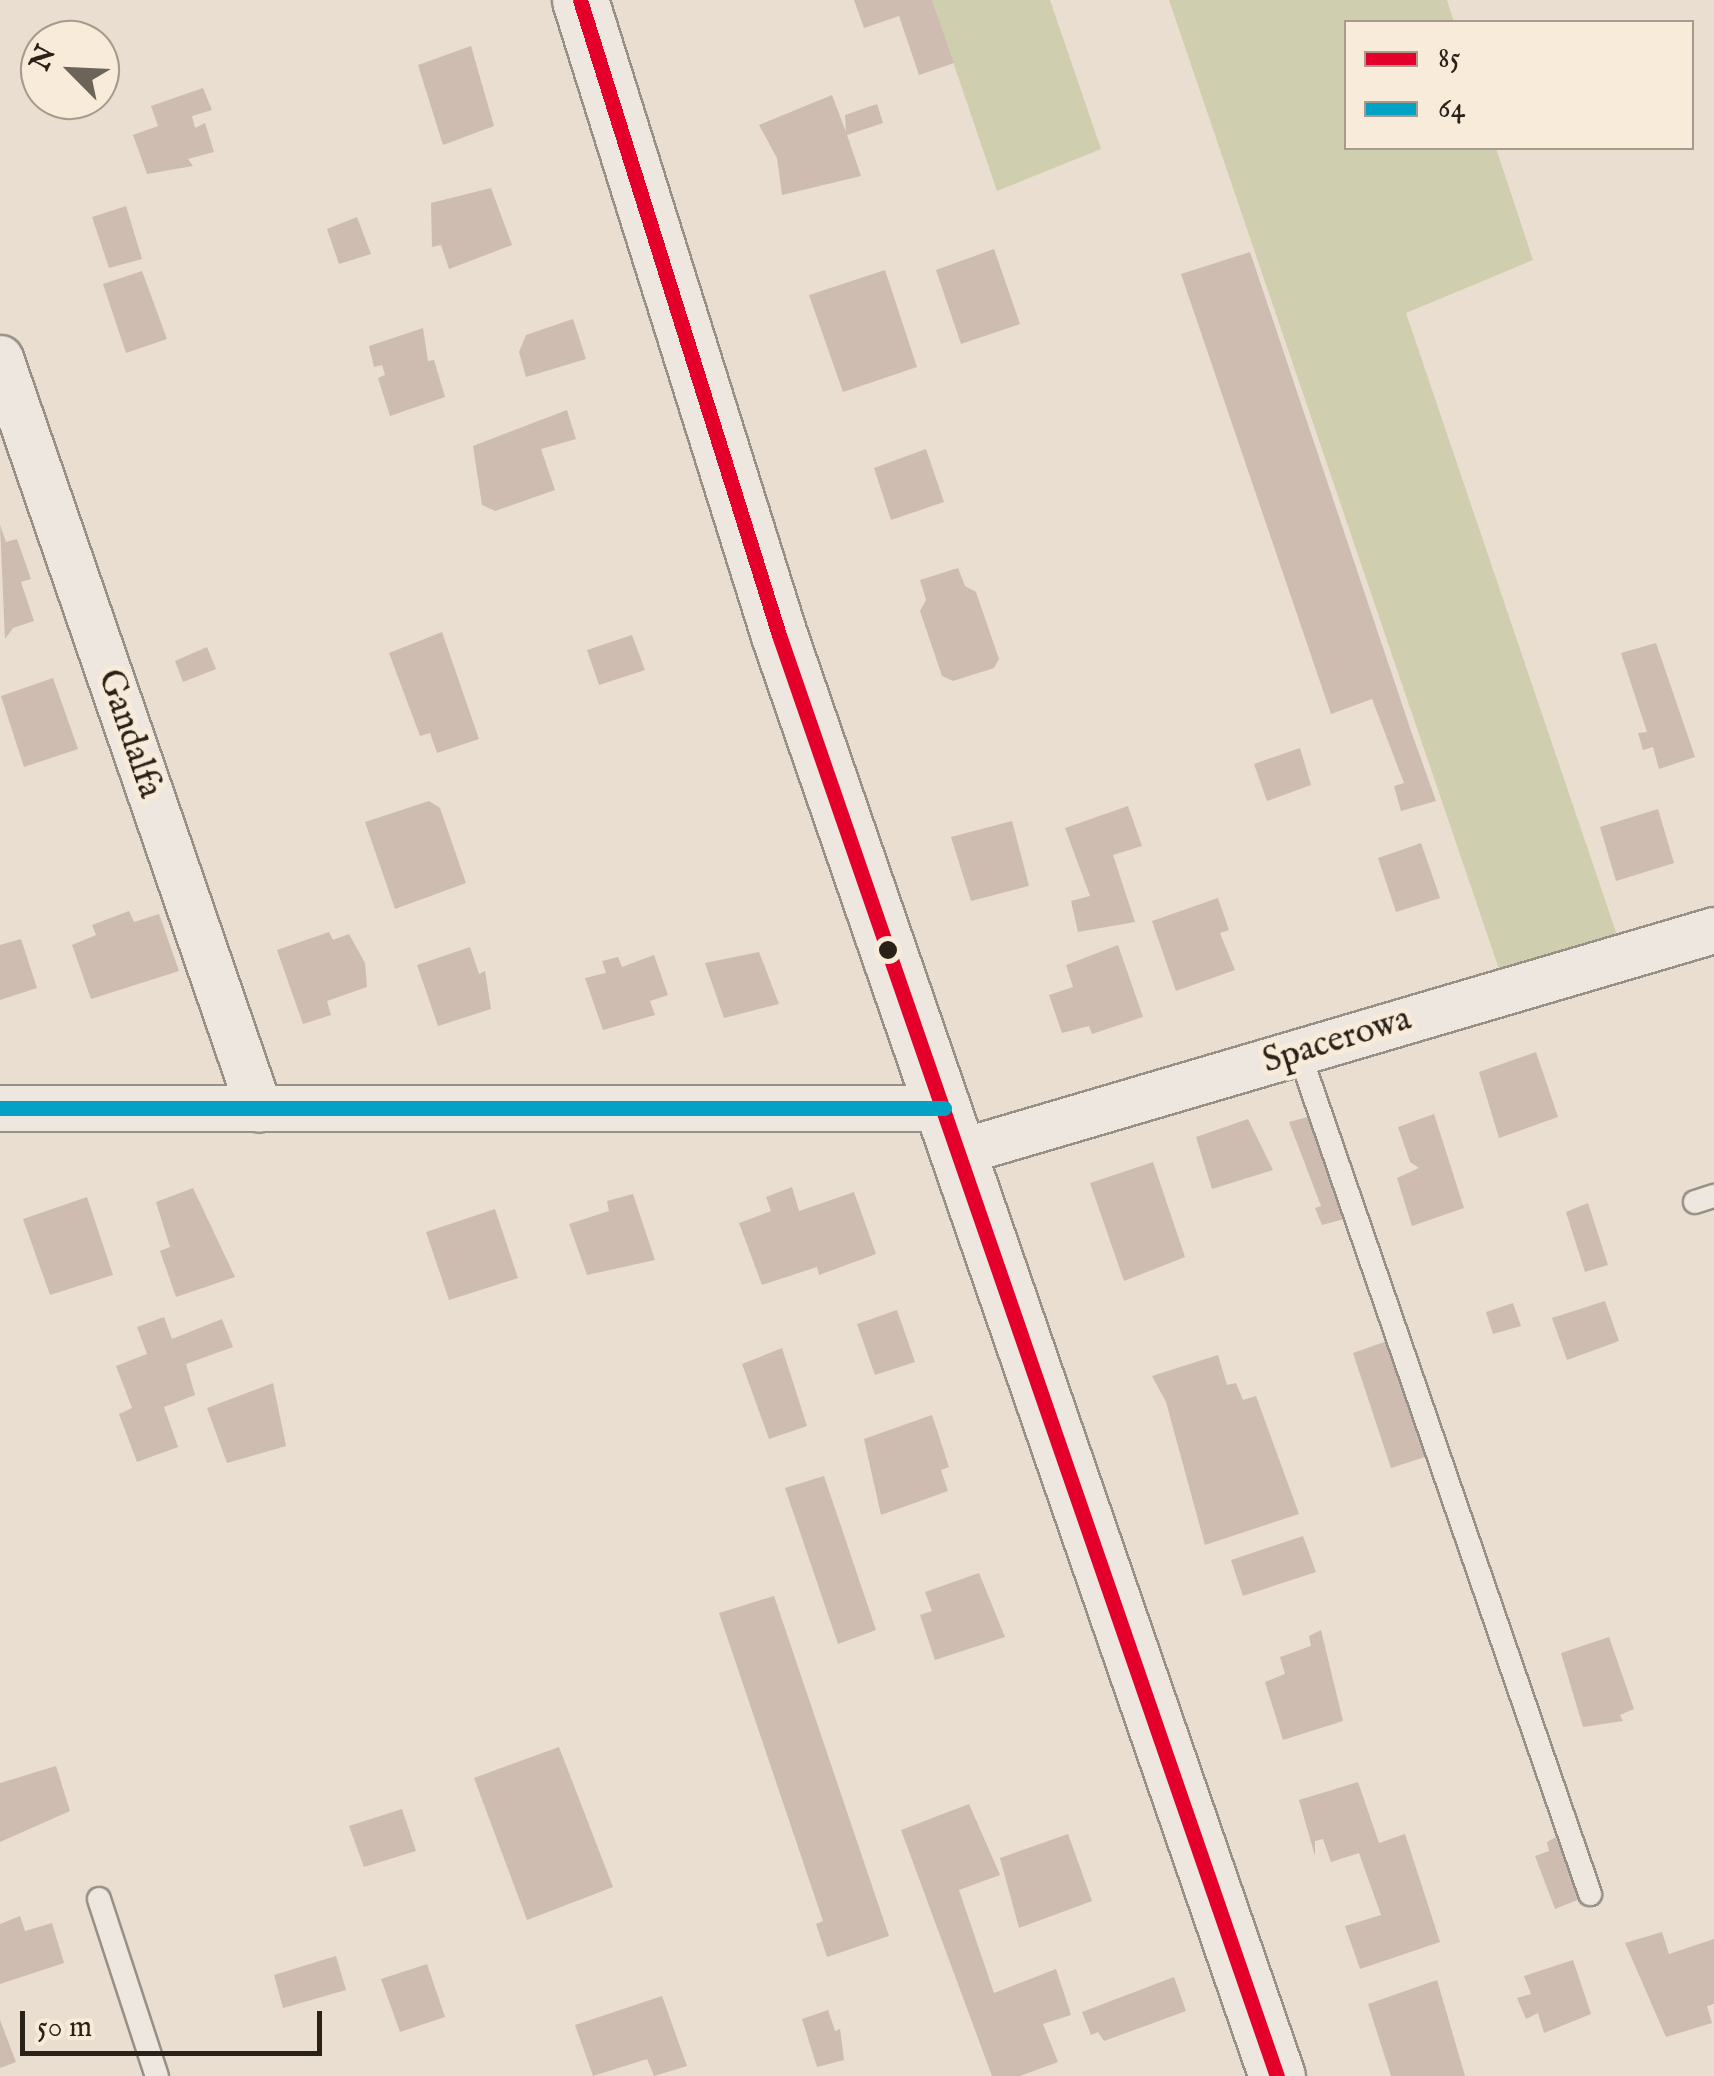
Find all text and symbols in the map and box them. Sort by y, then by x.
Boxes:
north arrow [20,20,120,120]
legend [1344,20,1694,150]
text: N [23,40,65,77]
text: 85 [1438,40,1461,78]
text: 64 [1438,90,1465,128]
street label: Gandalfa [88,664,170,804]
unlabelled marker [878,940,898,960]
street label: Spacerowa [1258,999,1416,1083]
scale bar [25,1991,328,2053]
text: 50 m [37,2009,92,2047]

